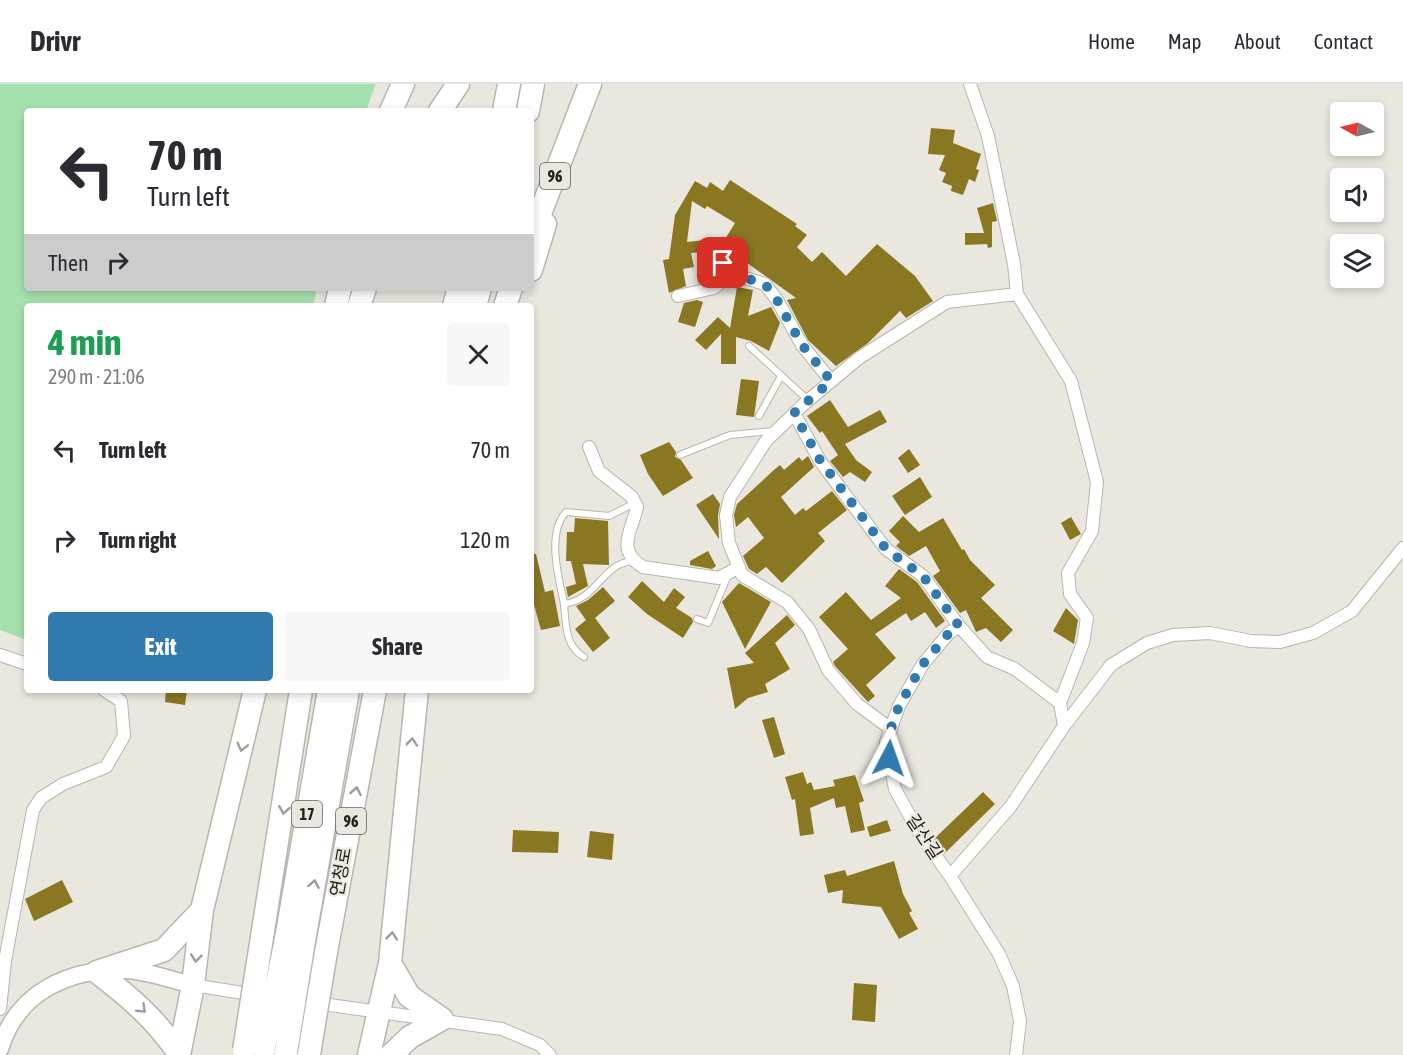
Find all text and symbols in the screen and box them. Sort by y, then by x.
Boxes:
text: Drivr [30,25,80,57]
text: Home [1088,29,1135,53]
text: Map [1168,29,1202,53]
text: About [1235,29,1281,53]
text: Contact [1314,29,1373,53]
north arrow [1330,102,1384,156]
map controls [1330,102,1384,288]
text: 70 m [147,131,222,179]
icon: left [48,132,126,210]
road number: 96 [540,163,570,189]
button: sound [1330,168,1384,222]
text: Turn left [147,181,230,212]
button: layers [1330,234,1384,288]
pin [697,237,748,288]
icon: right [101,246,134,279]
icon: arrive [706,246,739,279]
text: Then [48,250,89,276]
text: 4 min [48,321,122,363]
button: close [447,323,510,386]
text: 290 m · 21:06 [48,365,145,388]
icon: left [48,434,81,467]
text: Turn left [99,437,166,463]
text: 70 m [470,437,510,463]
icon: right [48,524,81,557]
text: Turn right [99,527,176,553]
text: 120 m [460,527,510,553]
button: Exit [48,612,273,681]
button: Share [285,612,510,681]
position arrow [857,726,921,790]
one-way arrow [405,737,418,747]
one-way arrow [236,742,249,752]
one-way arrow [349,786,362,796]
road number: 17 [292,801,322,827]
one-way arrow [278,806,290,815]
road number: 96 [336,808,366,834]
street label: 갈산길 [902,810,947,863]
street label: 연청로 [326,846,355,898]
one-way arrow [307,879,320,889]
one-way arrow [385,931,398,941]
one-way arrow [191,953,203,963]
one-way arrow [135,1002,146,1013]

